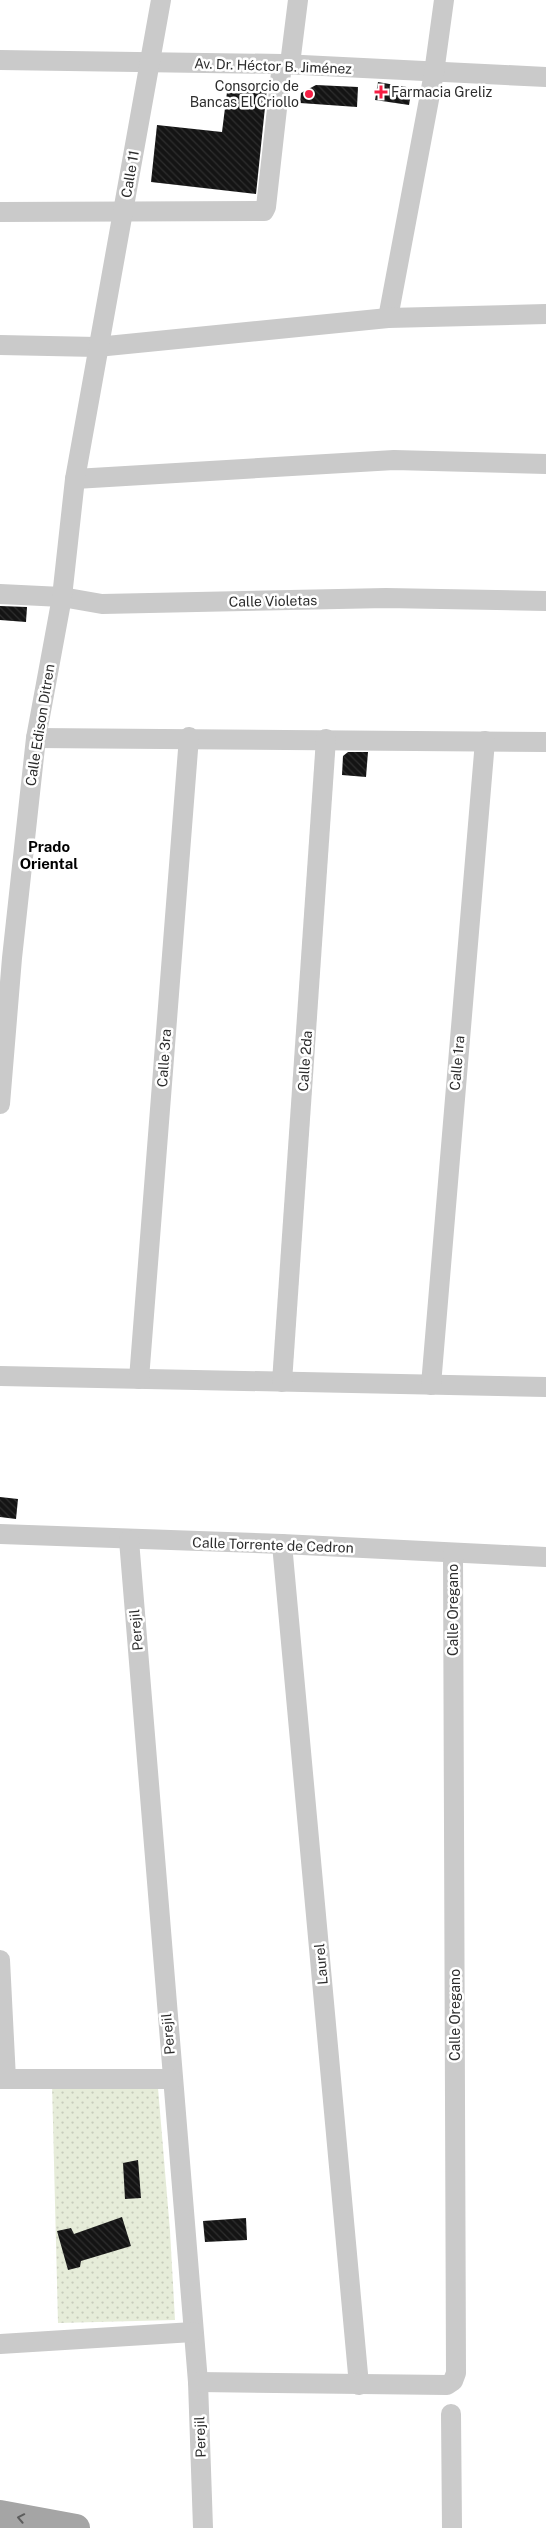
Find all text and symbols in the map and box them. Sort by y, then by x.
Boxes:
street label: Av. Dr. Héctor B. Jiménez [194,55,352,77]
place label: Consorcio de Bancas El Criollo [190,78,299,110]
place label: Farmacia Greliz [391,84,493,100]
marker: Farmacia Greliz [375,86,387,98]
marker: Consorcio de Bancas El Criollo [303,88,315,100]
street label: Calle 11 [118,149,142,199]
street label: Calle Violetas [229,592,317,610]
street label: Calle Edison Ditren [22,663,58,787]
district label: Prado Oriental [20,838,78,872]
street label: Calle 3ra [154,1028,174,1088]
street label: Calle 2da [295,1030,315,1092]
street label: Calle 1ra [447,1035,467,1091]
street label: Calle Torrente de Cedron [192,1534,354,1556]
street label: Calle Oregano [445,1564,461,1656]
street label: Perejil [126,1609,146,1651]
street label: Laurel [311,1943,331,1985]
street label: Calle Oregano [447,1969,463,2061]
street label: Perejil [158,2013,178,2055]
street label: Perejil [191,2416,209,2458]
one-way arrow [16,2513,25,2523]

